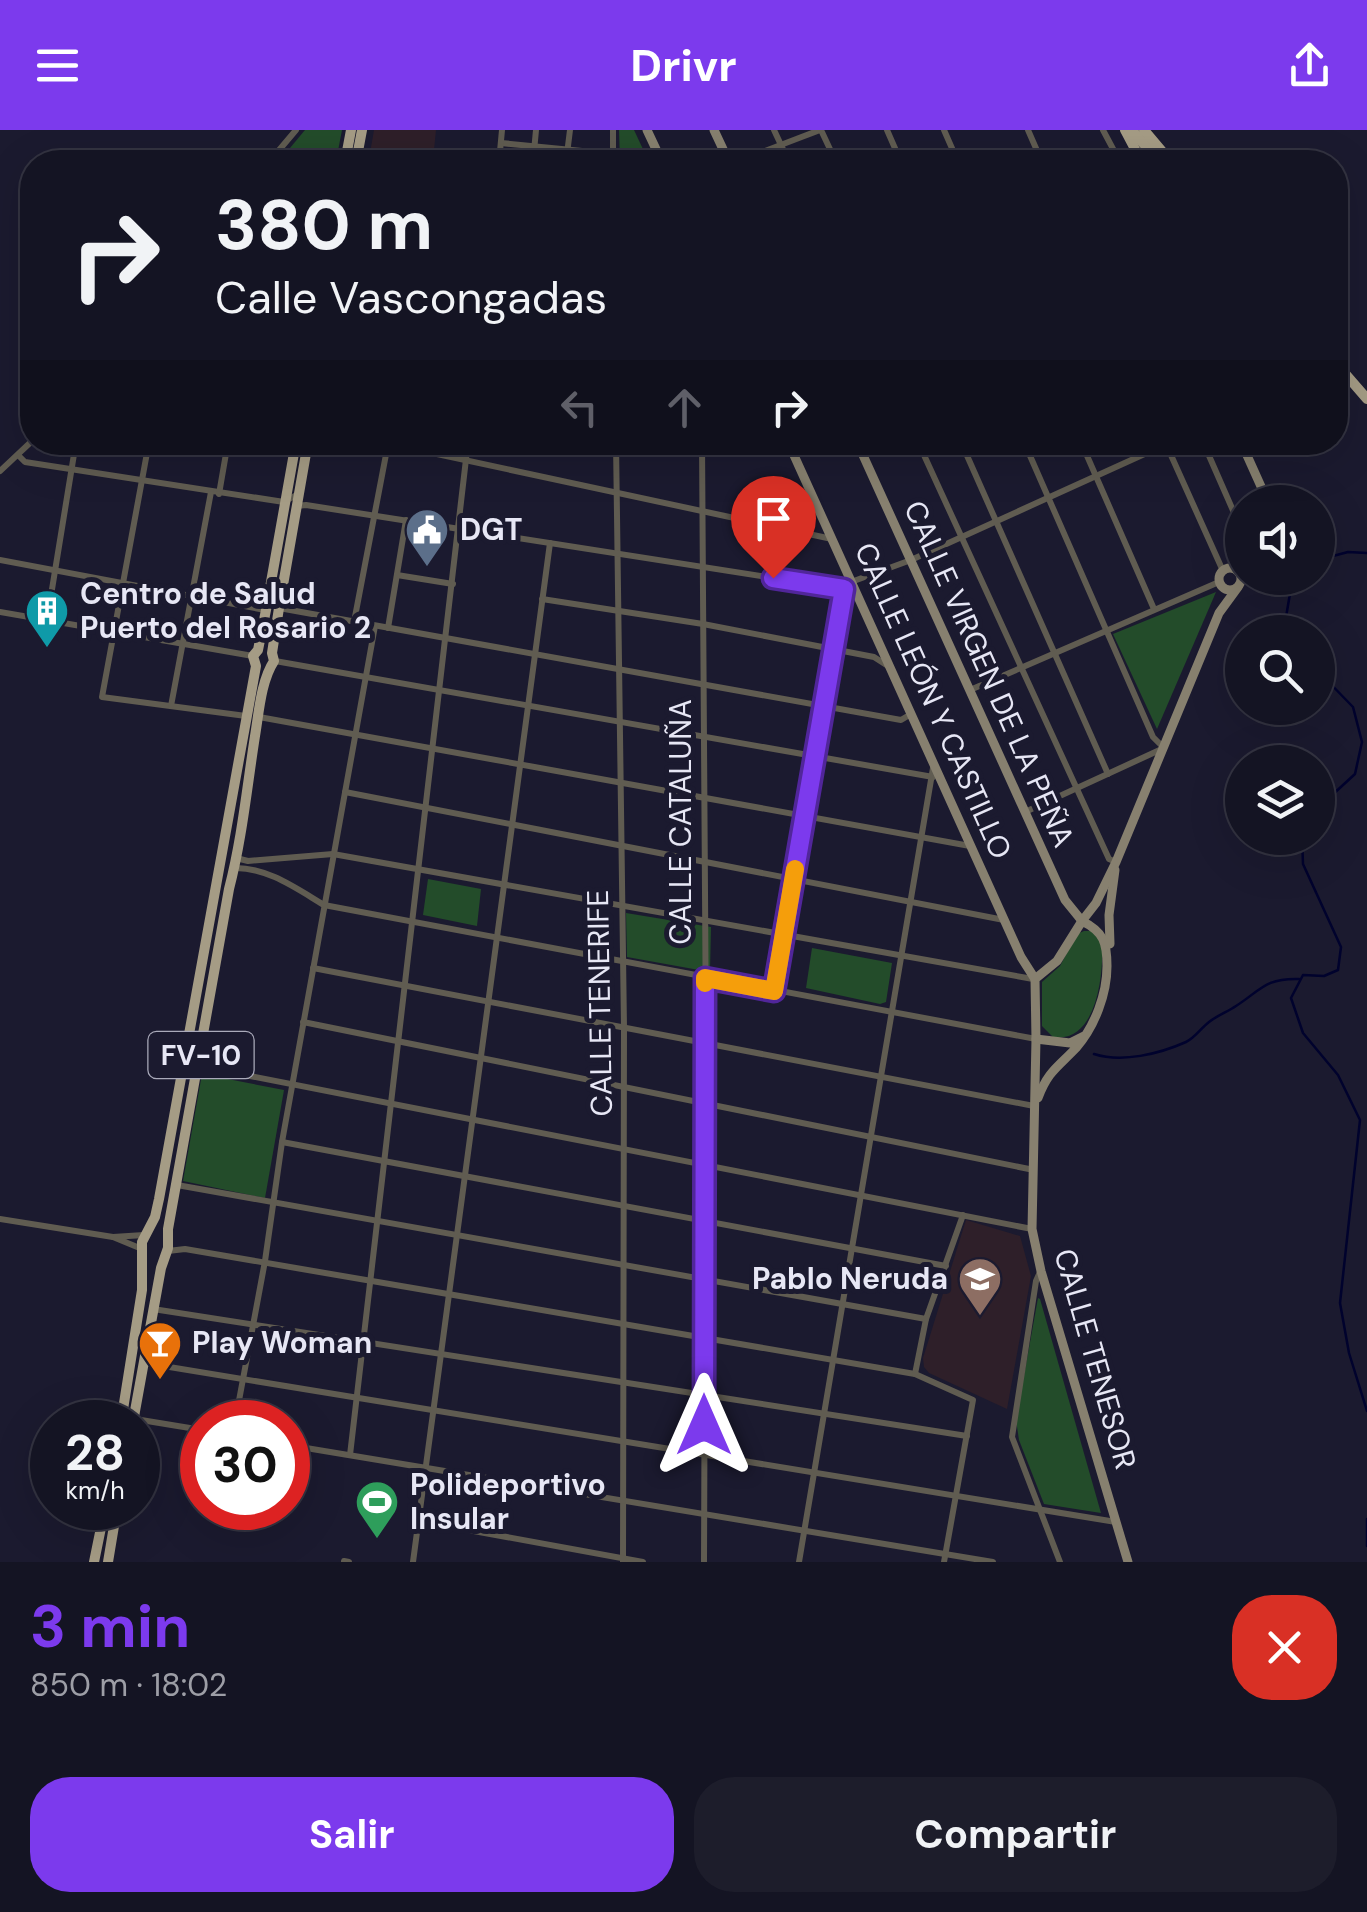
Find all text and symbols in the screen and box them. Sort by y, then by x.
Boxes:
text: Drivr [630,36,737,95]
icon: menu [30,38,85,93]
icon: share [1282,38,1337,93]
text: 380 m [215,180,433,271]
icon: right [50,190,180,320]
text: Calle Vascongadas [215,268,607,327]
icon: left [552,380,607,435]
icon: ahead [657,380,712,435]
icon: right [762,380,817,435]
pin [731,476,816,579]
map controls [1225,485,1335,855]
button: sound [1225,485,1335,595]
icon: arrive [746,491,801,546]
street label: CALLE VIRGEN DE LA PEÑA [895,495,1084,853]
public building icon: DGT [404,507,450,568]
place label: DGT [460,510,523,549]
street label: CALLE LEÓN Y CASTILLO [846,537,1021,865]
place label: Centro de Salud Puerto del Rosario 2 [80,574,371,647]
building icon: Centro de Salud Puerto del Rosario 2 [24,588,70,649]
button: search [1225,615,1335,725]
street label: CALLE CATALUÑA [661,699,700,945]
button: layers [1225,745,1335,855]
street label: CALLE TENERIFE [578,889,621,1117]
road number: FV-10 [148,1032,254,1078]
street label: CALLE TENESOR [1045,1244,1146,1474]
school or university icon: Pablo Neruda [957,1256,1003,1317]
place label: Pablo Neruda [752,1259,948,1298]
bar icon: Play Woman [137,1320,183,1381]
place label: Play Woman [192,1323,372,1362]
position arrow [652,1373,756,1477]
speed limit sign: 30 [180,1400,310,1530]
text: 28 [65,1420,125,1486]
place label: Polideportivo Insular [410,1465,606,1538]
text: km/h [65,1474,125,1507]
sports icon: Polideportivo Insular [354,1479,400,1540]
text: 3 min [30,1587,190,1666]
button: close [1232,1595,1337,1700]
text: 850 m · 18:02 [30,1664,227,1706]
button: Salir [30,1777,674,1892]
button: Compartir [694,1777,1337,1892]

